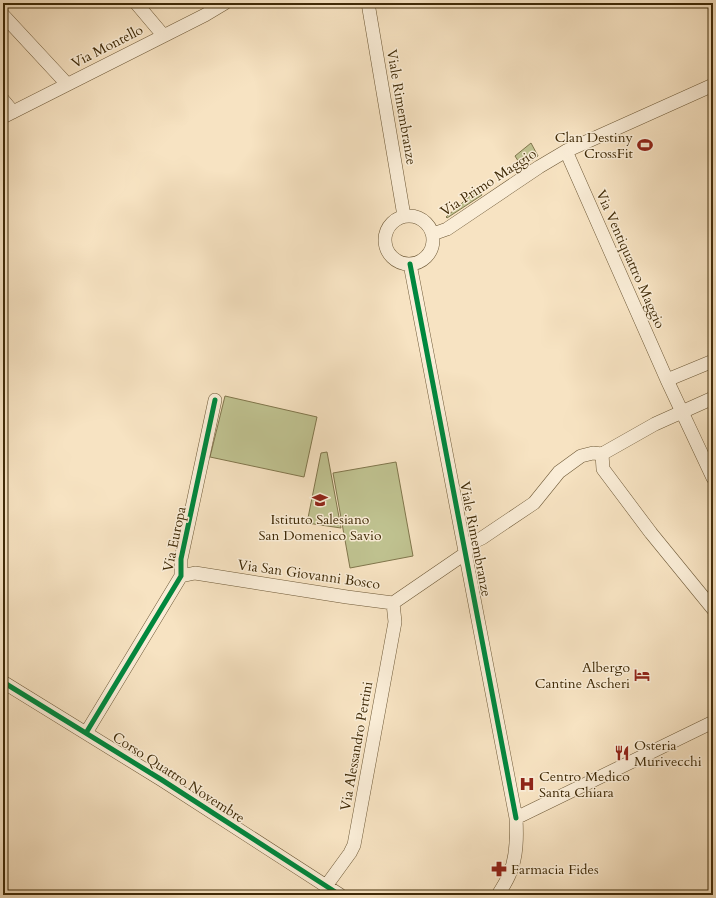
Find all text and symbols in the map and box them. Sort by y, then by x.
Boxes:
street label: Via Montello [68,20,147,73]
street label: Viale Rimembranze [382,48,421,166]
place label: Clan Destiny CrossFit [555,128,634,163]
sports icon: Clan Destiny CrossFit [636,136,654,154]
street label: Via Primo Maggio [437,144,540,221]
street label: Via Ventiquattro Maggio [591,187,670,332]
street label: Viale Rimembranze [455,480,496,598]
school or university icon: Istituto Salesiano San Domenico Savio [311,491,329,509]
street label: Via Europa [158,505,191,574]
place label: Istituto Salesiano San Domenico Savio [258,510,382,545]
street label: Via San Giovanni Bosco [236,555,382,594]
place label: Albergo Cantine Ascheri [535,658,630,693]
hotel icon: Albergo Cantine Ascheri [633,666,651,684]
street label: Via Alessandro Pertini [336,680,377,812]
street label: Corso Quattro Novembre [109,727,249,827]
place label: Osteria Murivecchi [634,736,702,771]
restaurant icon: Osteria Murivecchi [613,744,631,762]
place label: Centro Medico Santa Chiara [539,767,630,802]
hospital icon: Centro Medico Santa Chiara [518,775,536,793]
pharmacy icon: Farmacia Fides [490,860,508,878]
place label: Farmacia Fides [511,860,599,879]

